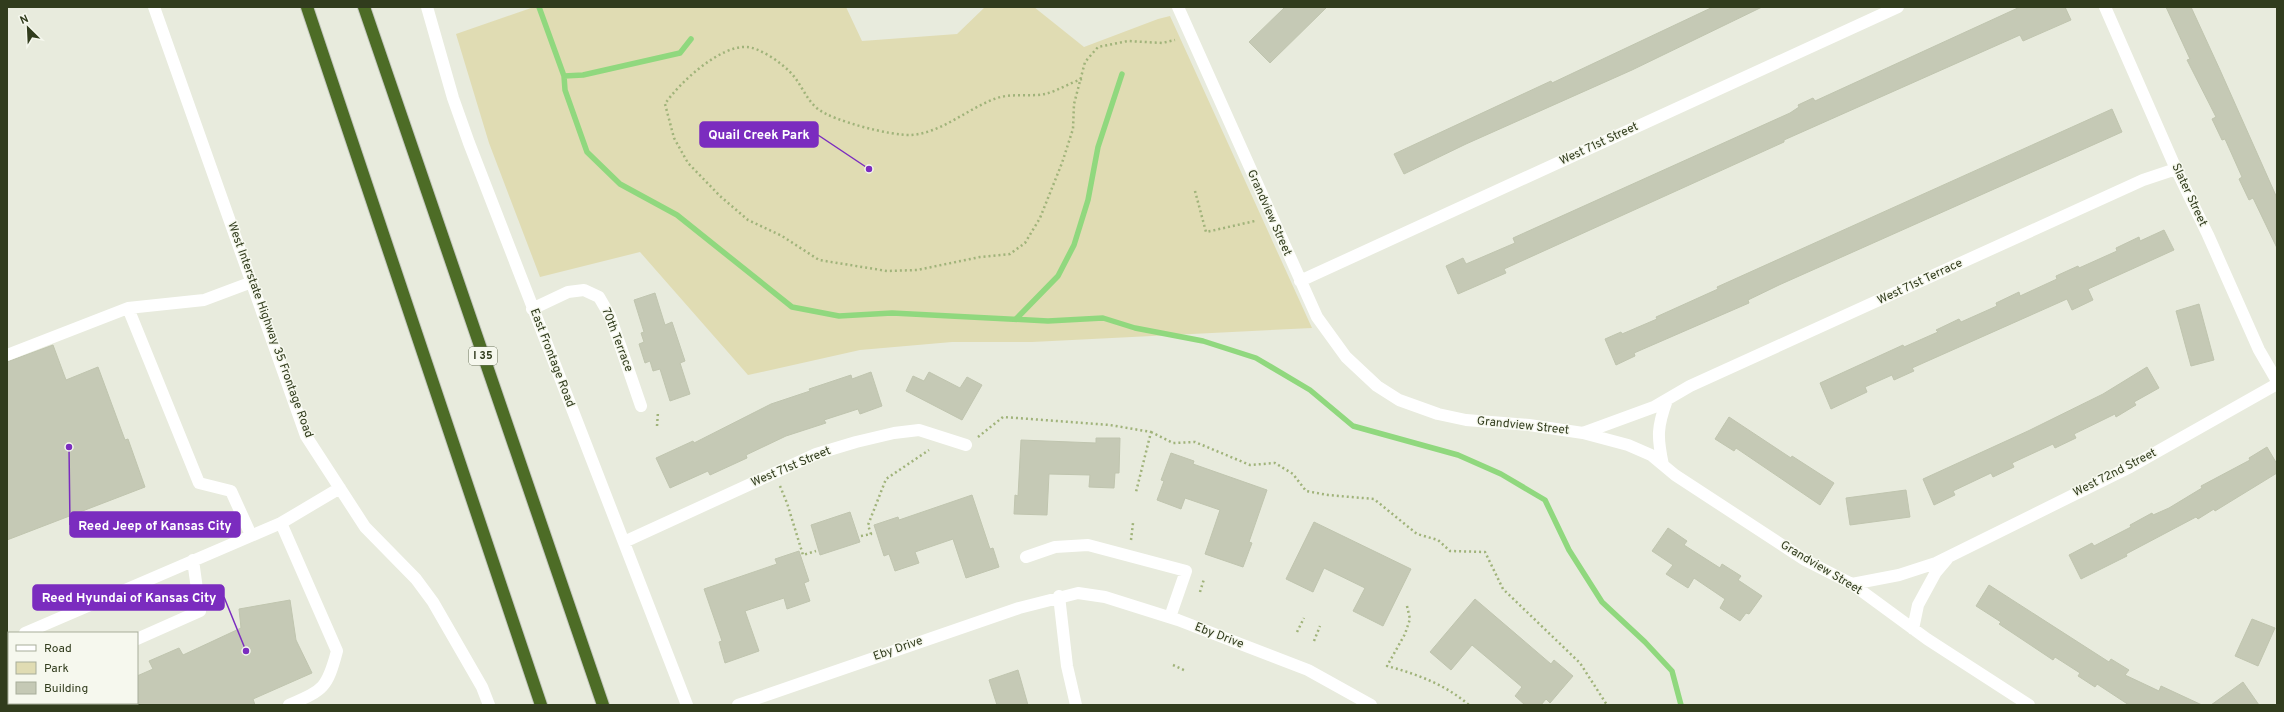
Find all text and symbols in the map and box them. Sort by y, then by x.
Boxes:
north arrow [8,8,48,48]
text: N [18,12,31,28]
street label: West 71st Street [1557,119,1641,169]
callout: Quail Creek Park [700,122,818,147]
text: Quail Creek Park [708,128,810,144]
street label: Slater Street [2167,161,2211,229]
street label: Grandview Street [1243,167,1295,259]
street label: West Interstate Highway 35 Frontage Road [223,220,317,440]
street label: West 71st Terrace [1875,255,1965,309]
street label: East Frontage Road [526,306,578,410]
street label: 70th Terrace [597,306,637,374]
road number: I 35 [469,347,497,365]
street label: Grandview Street [1476,413,1570,439]
street label: West 71st Street [749,443,833,491]
street label: West 72nd Street [2071,445,2159,501]
callout: Reed Jeep of Kansas City [70,512,240,537]
text: Reed Jeep of Kansas City [78,519,232,535]
street label: Grandview Street [1777,537,1865,599]
callout: Reed Hyundai of Kansas City [33,585,224,610]
text: Reed Hyundai of Kansas City [42,591,217,607]
street label: Eby Drive [1192,619,1246,653]
legend [8,632,138,704]
street label: Eby Drive [871,633,925,665]
text: Road [44,641,72,657]
text: Park [44,661,69,677]
text: Building [44,681,88,697]

